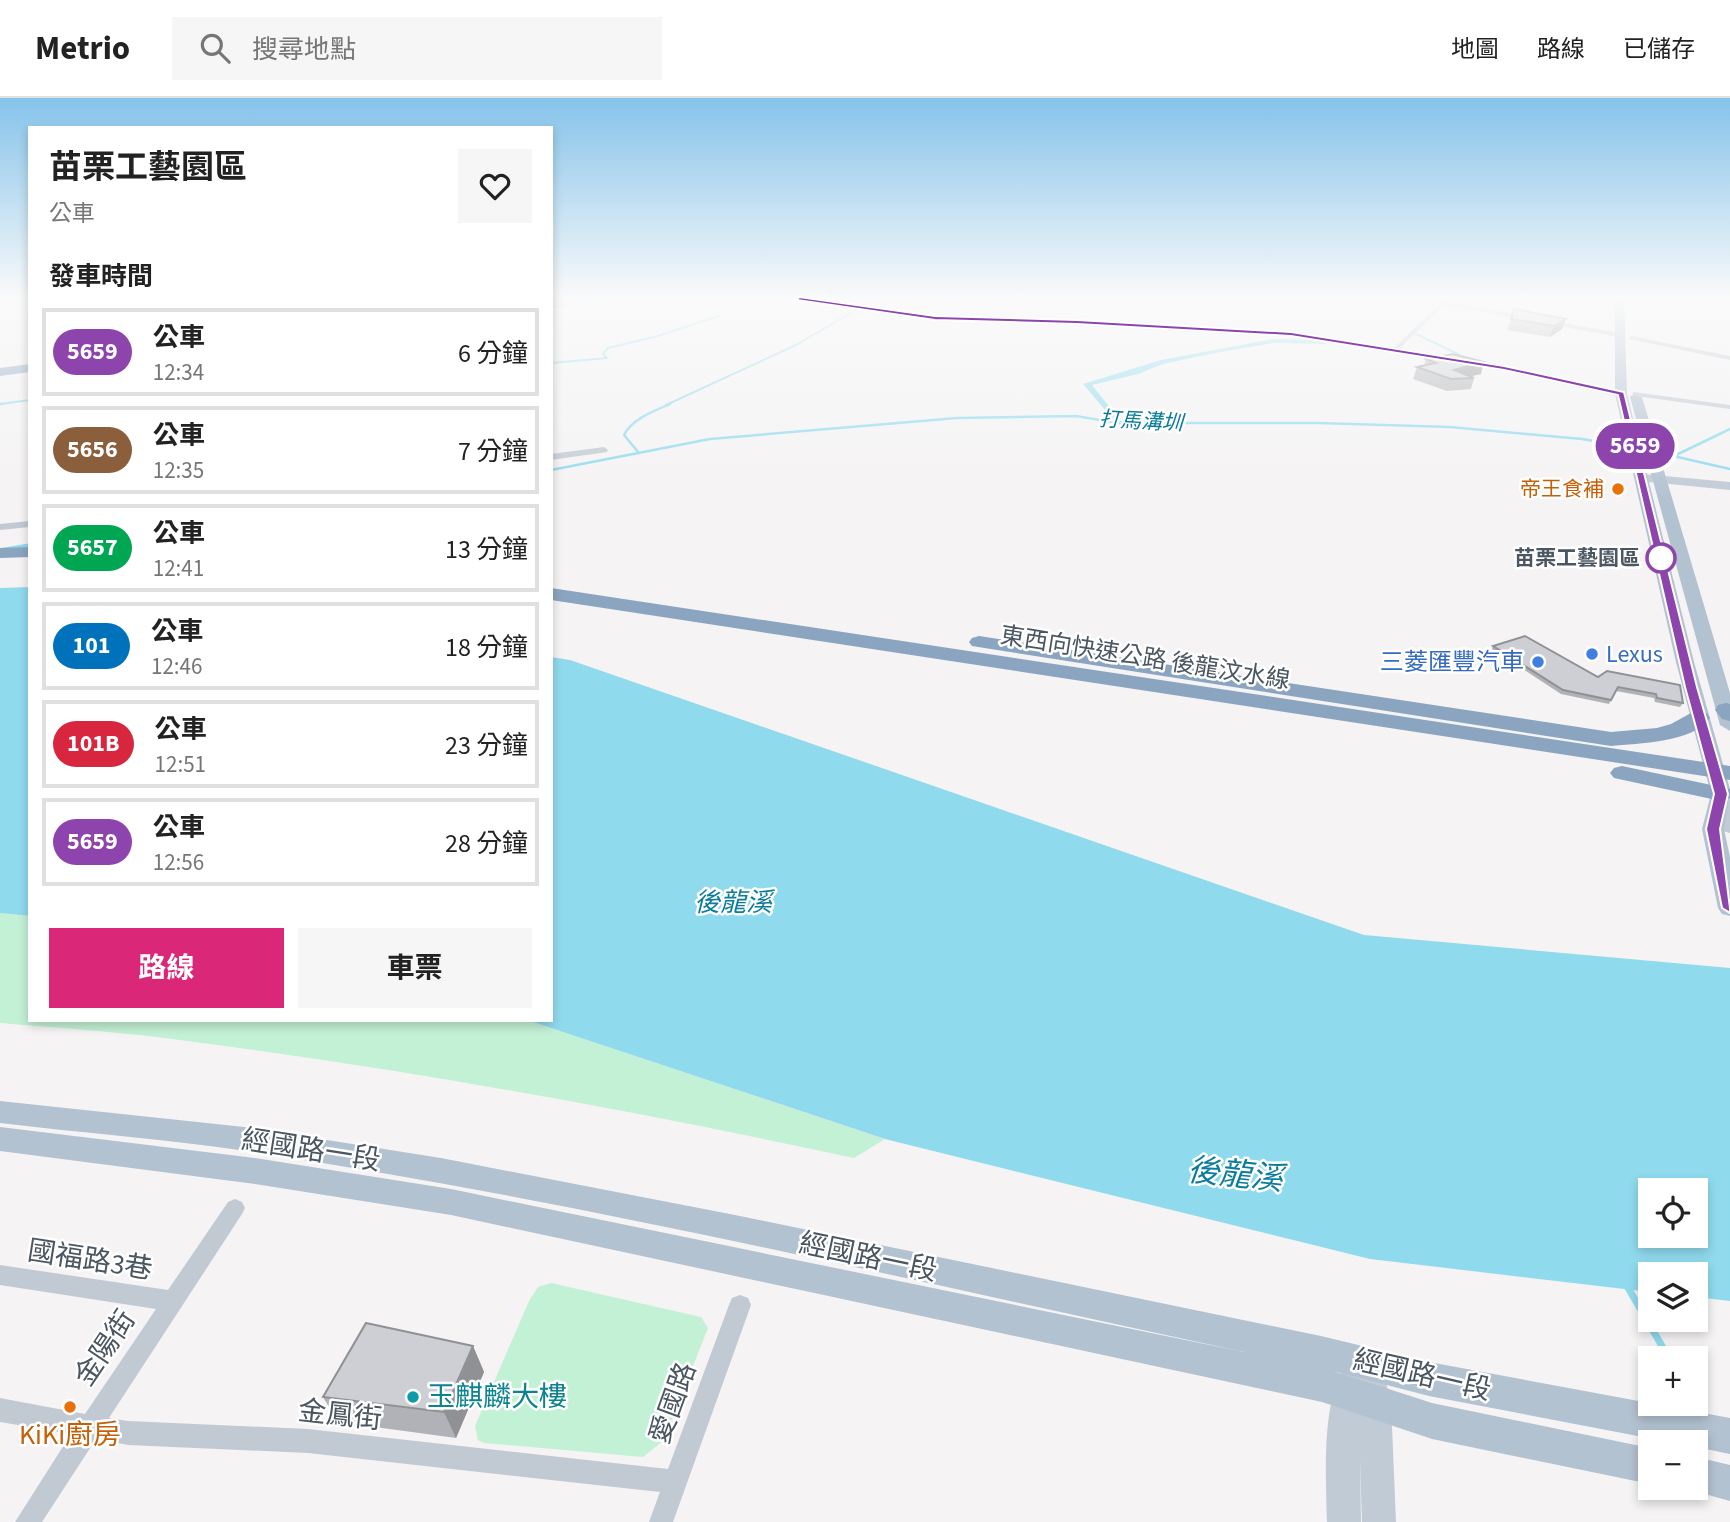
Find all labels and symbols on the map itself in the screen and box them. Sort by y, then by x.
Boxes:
water label: 打馬溝圳 [1098,404,1187,438]
line badge: 5659 [1586,423,1684,469]
place label: 帝王食補 [1520,474,1604,504]
marker: 帝王食補 [1610,481,1626,497]
place label: 苗栗工藝園區 [1514,543,1640,573]
marker: 苗栗工藝園區 [1646,543,1676,573]
street label: 東西向快速公路 後龍汶水線 [998,618,1292,698]
place label: Lexus [1606,637,1663,672]
place label: 三菱匯豐汽車 [1380,645,1524,680]
marker: Lexus [1584,646,1600,662]
marker: 三菱匯豐汽車 [1530,654,1546,670]
water label: 後龍溪 [694,884,776,921]
street label: 經國路一段 [239,1119,383,1181]
water label: 後龍溪 [1185,1147,1289,1203]
street label: 經國路一段 [795,1223,941,1291]
street label: 國福路3巷 [25,1230,155,1290]
street label: 金陽街 [65,1302,145,1394]
street label: 經國路一段 [1349,1340,1495,1410]
street label: 愛國路 [640,1357,706,1449]
place label: 玉麒麟大樓 [427,1377,567,1417]
marker: 玉麒麟大樓 [405,1389,421,1405]
street label: 金鳳街 [296,1391,384,1439]
marker: KiKi廚房 [62,1399,78,1415]
place label: KiKi廚房 [19,1415,121,1455]

